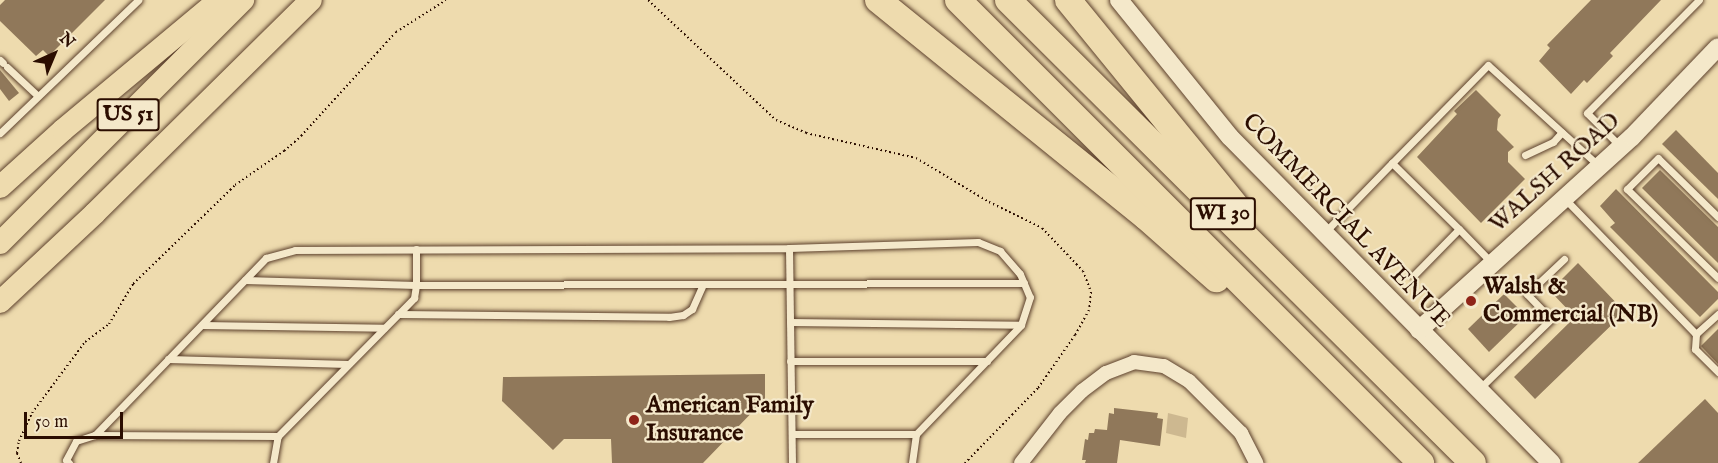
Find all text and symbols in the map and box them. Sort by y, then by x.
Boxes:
north arrow [24,24,84,84]
text: N [55,29,78,53]
road number: US 51 [96,96,160,134]
street label: WALSH ROAD [1484,107,1626,239]
street label: COMMERCIAL AVENUE [1236,108,1456,334]
road number: WI 30 [1188,195,1258,233]
place label: Walsh & Commercial (NB) [1483,273,1658,329]
marker: Walsh & Commercial (NB) [1464,294,1478,308]
place label: American Family Insurance [646,392,814,448]
scale bar [27,400,126,438]
text: 50 m [35,411,68,434]
marker: American Family Insurance [627,413,641,427]

